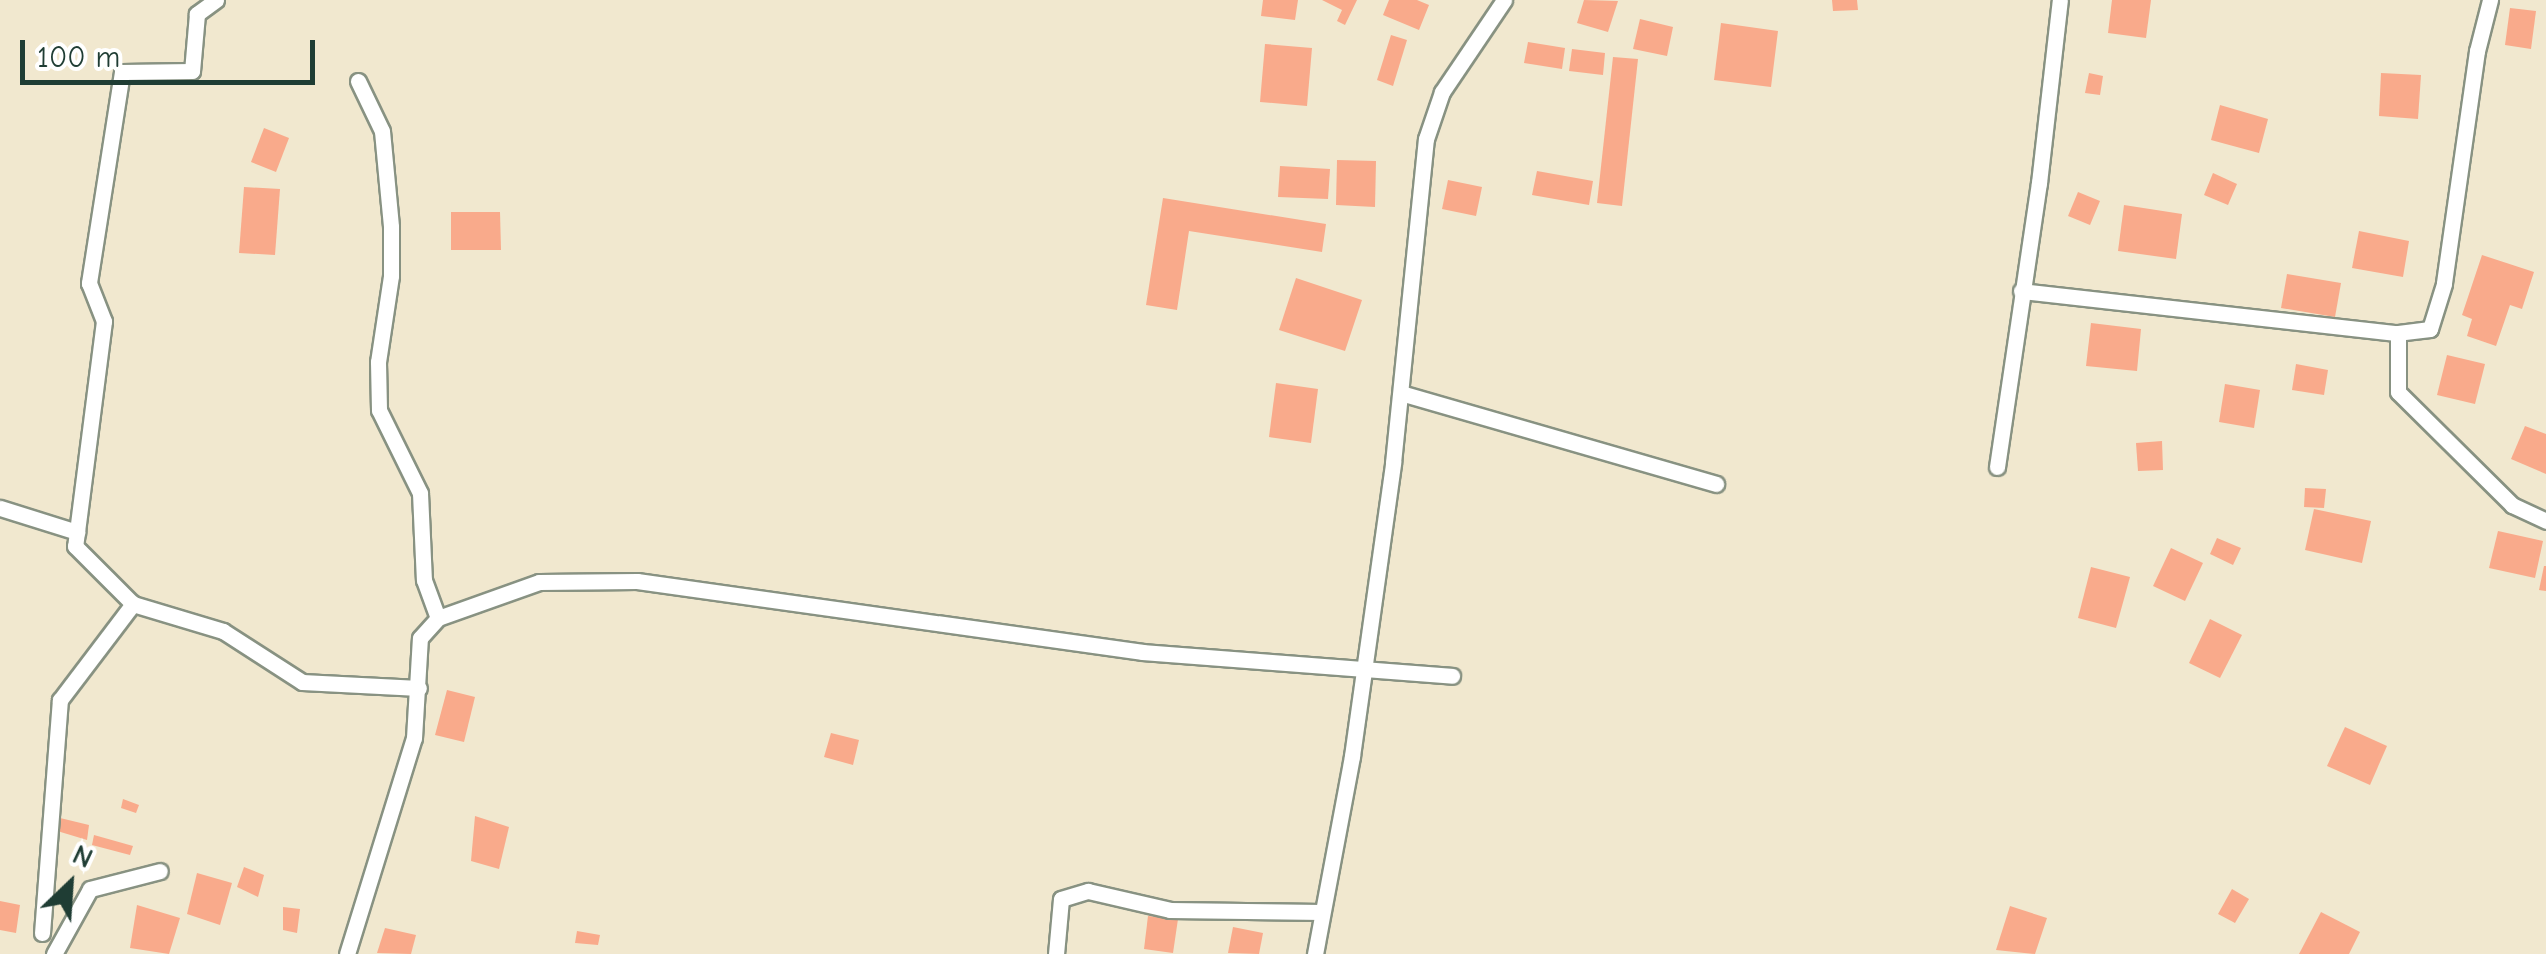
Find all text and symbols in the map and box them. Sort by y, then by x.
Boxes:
scale bar [25,20,320,82]
text: 100 m [37,40,120,75]
north arrow [20,834,120,934]
text: N [68,838,98,875]

